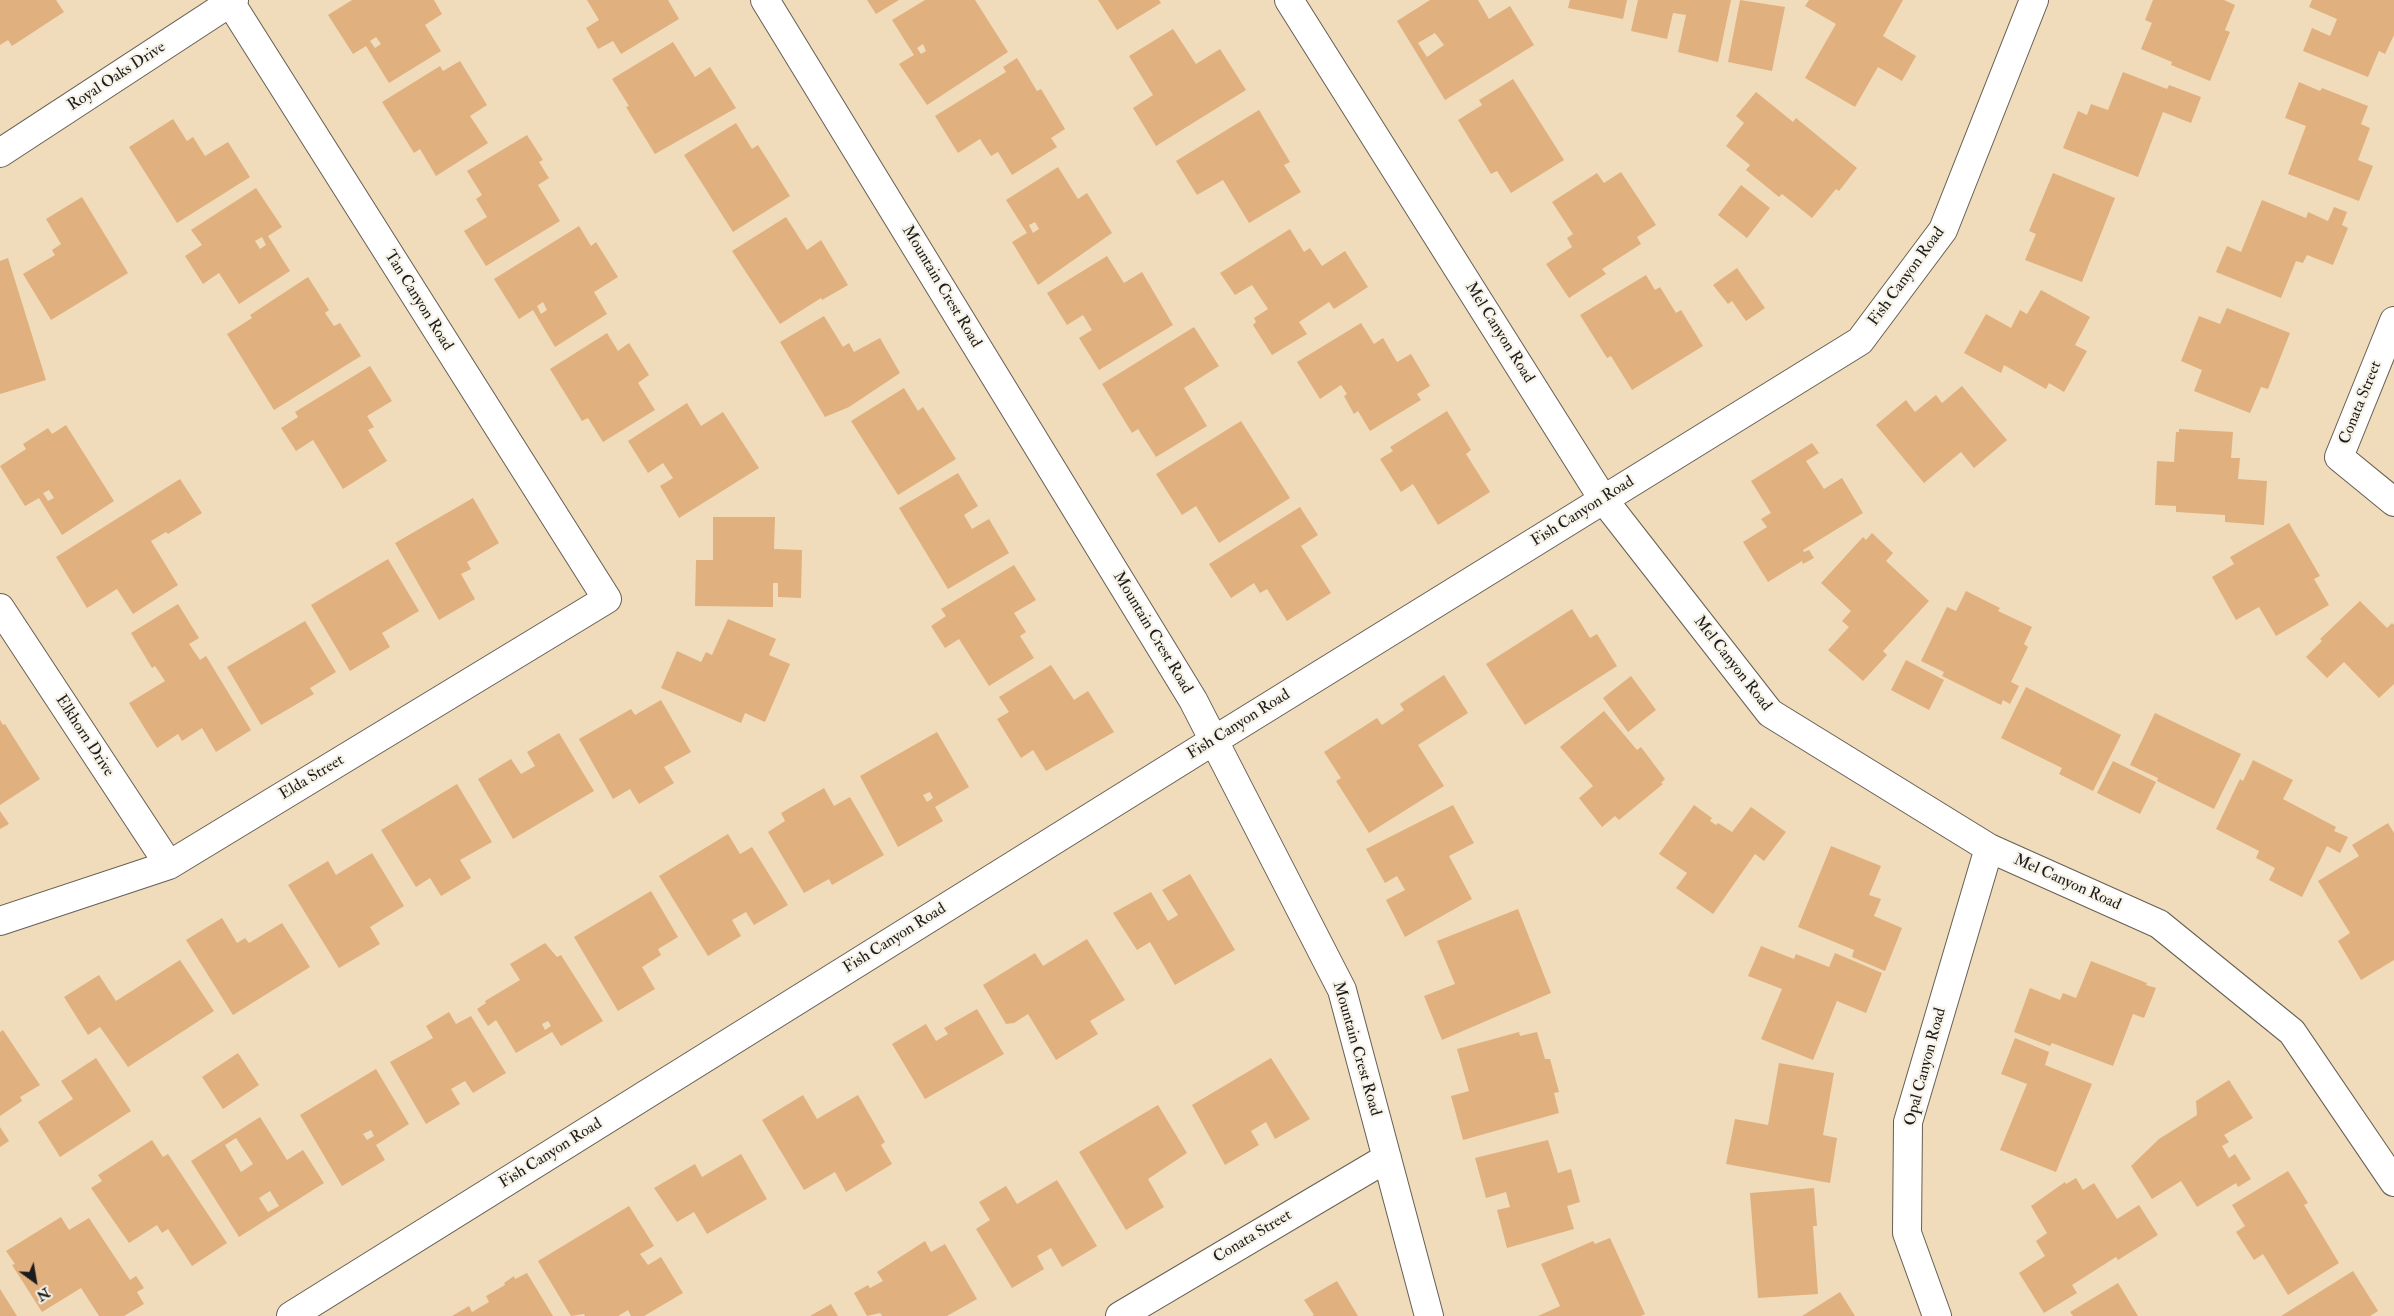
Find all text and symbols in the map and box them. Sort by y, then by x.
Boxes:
street label: Royal Oaks Drive [65,38,169,116]
street label: Mountain Crest Road [897,223,985,351]
street label: Fish Canyon Road [1865,224,1949,330]
street label: Tan Canyon Road [380,247,456,355]
street label: Mel Canyon Road [1460,279,1538,387]
street label: Conata Street [2336,359,2386,447]
street label: Fish Canyon Road [1528,473,1638,551]
street label: Mountain Crest Road [1108,569,1196,697]
street label: Mel Canyon Road [1689,613,1775,715]
street label: Fish Canyon Road [1184,686,1294,764]
street label: Elkhorn Drive [50,692,118,780]
street label: Elda Street [276,751,348,805]
street label: Mel Canyon Road [2010,851,2124,915]
street label: Fish Canyon Road [840,900,950,978]
street label: Mountain Crest Road [1328,980,1384,1118]
street label: Opal Canyon Road [1901,1006,1951,1128]
street label: Fish Canyon Road [496,1115,606,1193]
street label: Conata Street [1210,1206,1296,1268]
north arrow [10,1256,60,1306]
text: N [33,1284,53,1305]

